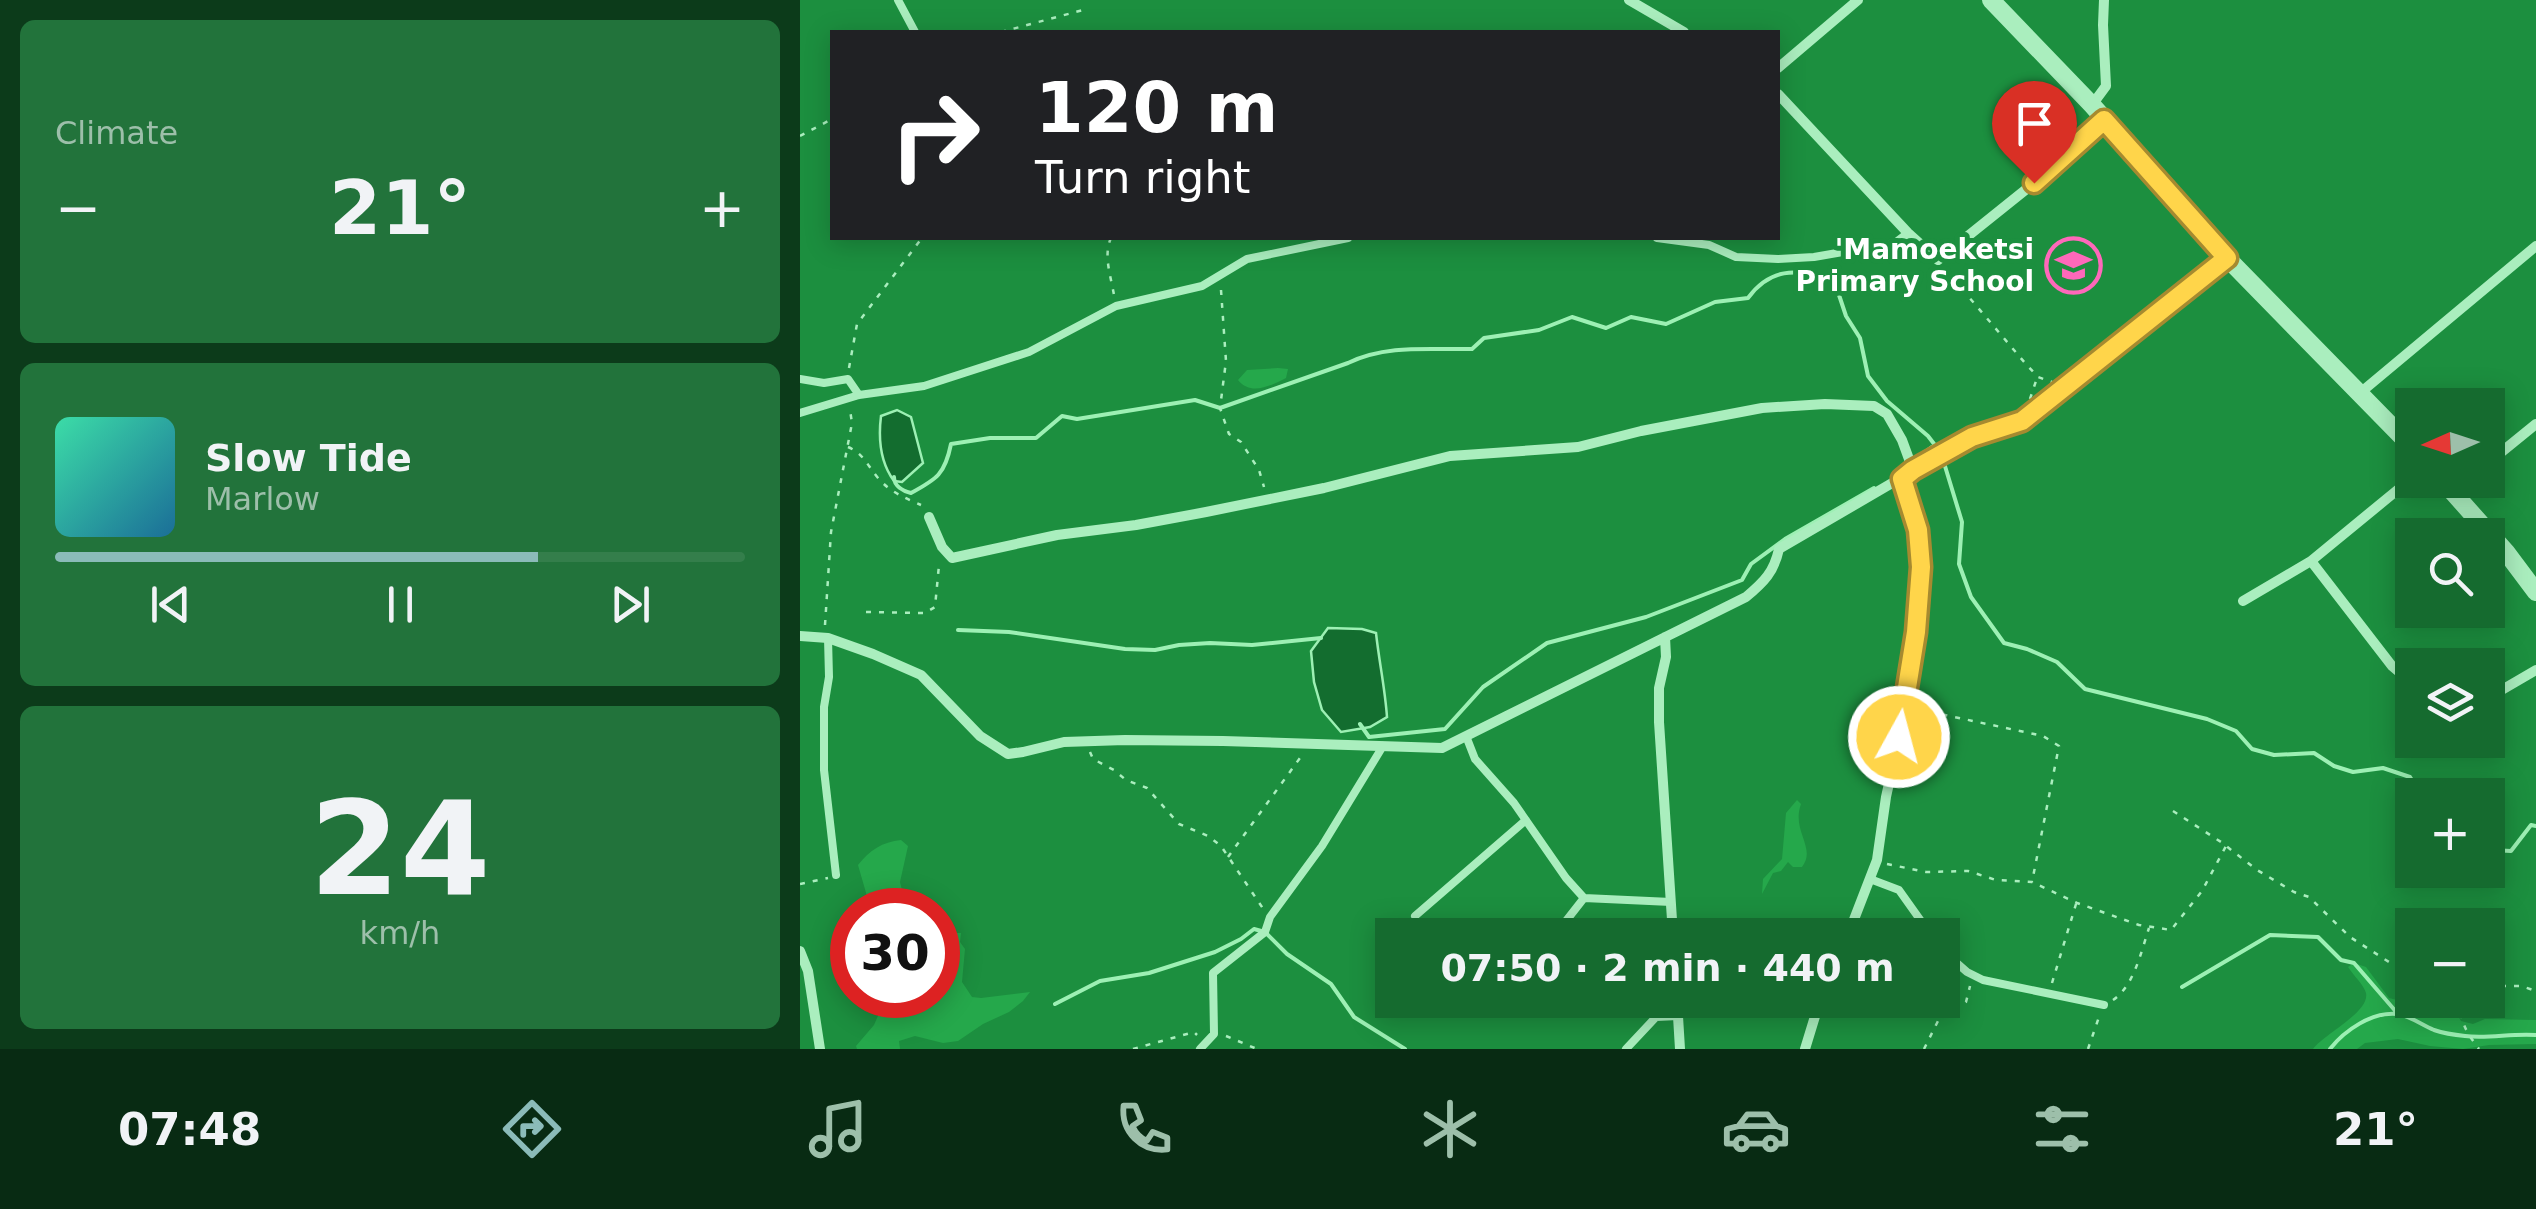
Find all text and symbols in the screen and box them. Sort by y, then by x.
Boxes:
text: 120 m [1035,67,1278,149]
icon: right [870,70,1000,200]
pin [1992,81,2077,184]
icon: arrive [2007,96,2062,151]
text: Climate [55,114,178,152]
text: Turn right [1035,151,1250,204]
text: 21° [329,164,471,252]
text: − [55,176,101,240]
text: + [699,176,745,240]
place label: 'Mamoeketsi Primary School [1795,233,2034,298]
school or university icon: 'Mamoeketsi Primary School [2043,235,2103,295]
north arrow [2395,388,2505,498]
map controls [2395,388,2505,1018]
text: Slow Tide [205,436,412,480]
text: Marlow [205,480,320,518]
button: search [2395,518,2505,628]
icon: previous [143,577,198,632]
icon: pause [373,577,428,632]
icon: next [603,577,658,632]
button: layers [2395,648,2505,758]
position arrow [1847,685,1951,789]
text: 24 [310,773,490,925]
button: + [2395,778,2505,888]
speed limit sign: 30 [830,888,960,1018]
button: − [2395,908,2505,1018]
text: km/h [360,914,440,952]
text: 07:50 · 2 min · 440 m [1440,946,1895,990]
icon: directions [497,1094,567,1164]
icon: music [803,1094,873,1164]
icon: phone [1109,1094,1179,1164]
icon: climate [1415,1094,1485,1164]
icon: car [1721,1094,1791,1164]
icon: filters [2027,1094,2097,1164]
text: 07:48 [118,1103,261,1156]
text: 21° [2333,1103,2418,1156]

